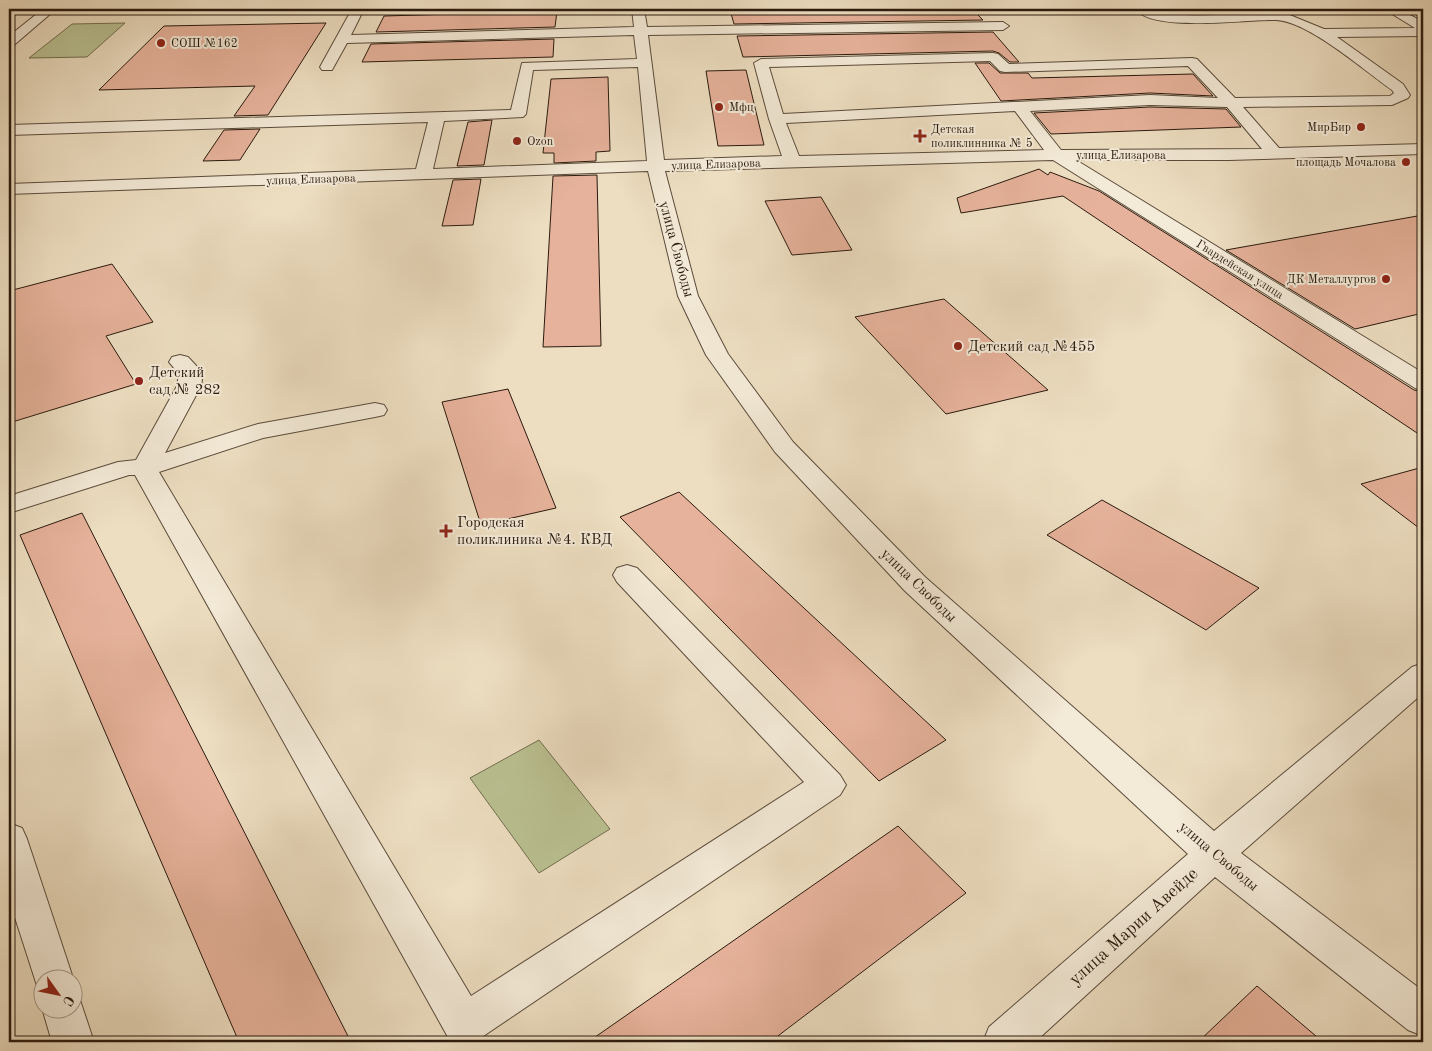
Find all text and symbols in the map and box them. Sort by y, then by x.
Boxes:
marker: СОШ №162 [155,37,167,49]
place label: СОШ №162 [171,38,238,50]
marker: Мфц [713,101,725,113]
place label: Мфц [729,102,754,114]
marker: МирБир [1355,121,1367,133]
place label: МирБир [1307,122,1351,134]
place label: Детская поликлинника № 5 [931,124,1033,150]
marker: Детская поликлинника № 5 [913,129,927,143]
marker: Ozon [511,135,523,147]
place label: Ozon [527,136,554,148]
street label: улица Елизарова [1076,150,1166,162]
marker: площадь Мочалова [1400,156,1412,168]
street label: улица Елизарова [671,157,761,173]
place label: площадь Мочалова [1296,157,1396,169]
street label: улица Елизарова [266,172,356,188]
street label: улица Свободы [655,200,696,299]
street label: Гвардейская улица [1194,238,1285,302]
marker: ДК Металлургов [1380,273,1392,285]
place label: ДК Металлургов [1287,274,1376,286]
marker: Детский сад №455 [952,340,964,352]
place label: Детский сад №455 [968,340,1095,355]
place label: Детский сад № 282 [149,366,221,398]
marker: Детский сад № 282 [133,375,145,387]
place label: Городская поликлиника №4. КВД [457,516,612,548]
marker: Городская поликлиника №4. КВД [439,524,453,538]
street label: улица Свободы [877,546,959,626]
street label: улица Свободы [1175,820,1261,895]
street label: улица Марии Авейде [1066,864,1201,989]
north arrow [32,968,82,1018]
text: С [60,993,76,1008]

